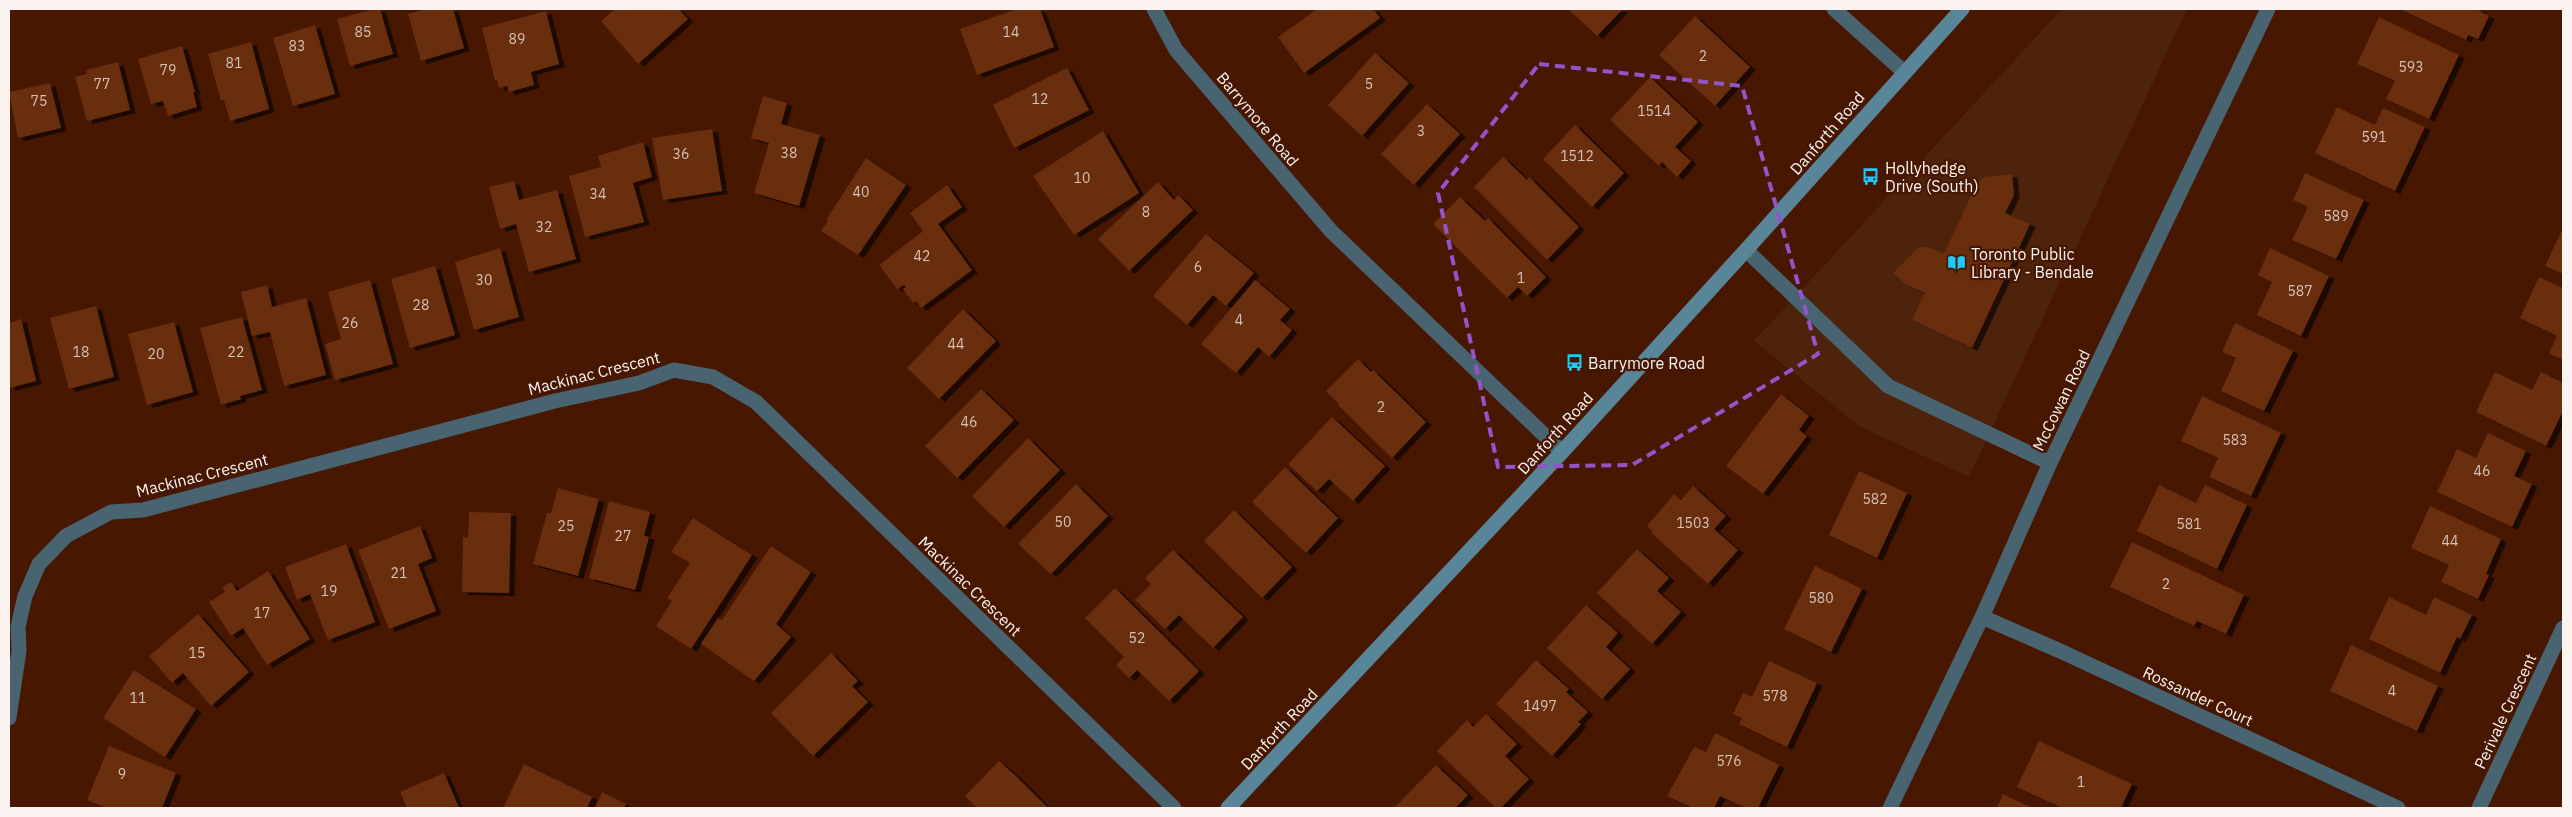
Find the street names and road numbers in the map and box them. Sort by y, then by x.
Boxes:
street label: Barrymore Road [1213,68,1303,170]
street label: Danforth Road [1785,87,1869,179]
street label: McCowan Road [2028,346,2094,454]
street label: Mackinac Crescent [526,347,662,399]
street label: Danforth Road [1513,388,1597,478]
street label: Mackinac Crescent [134,449,270,501]
street label: Mackinac Crescent [914,532,1026,640]
street label: Perivale Crescent [2470,650,2540,772]
street label: Rossander Court [2140,662,2256,730]
street label: Danforth Road [1236,684,1322,774]

